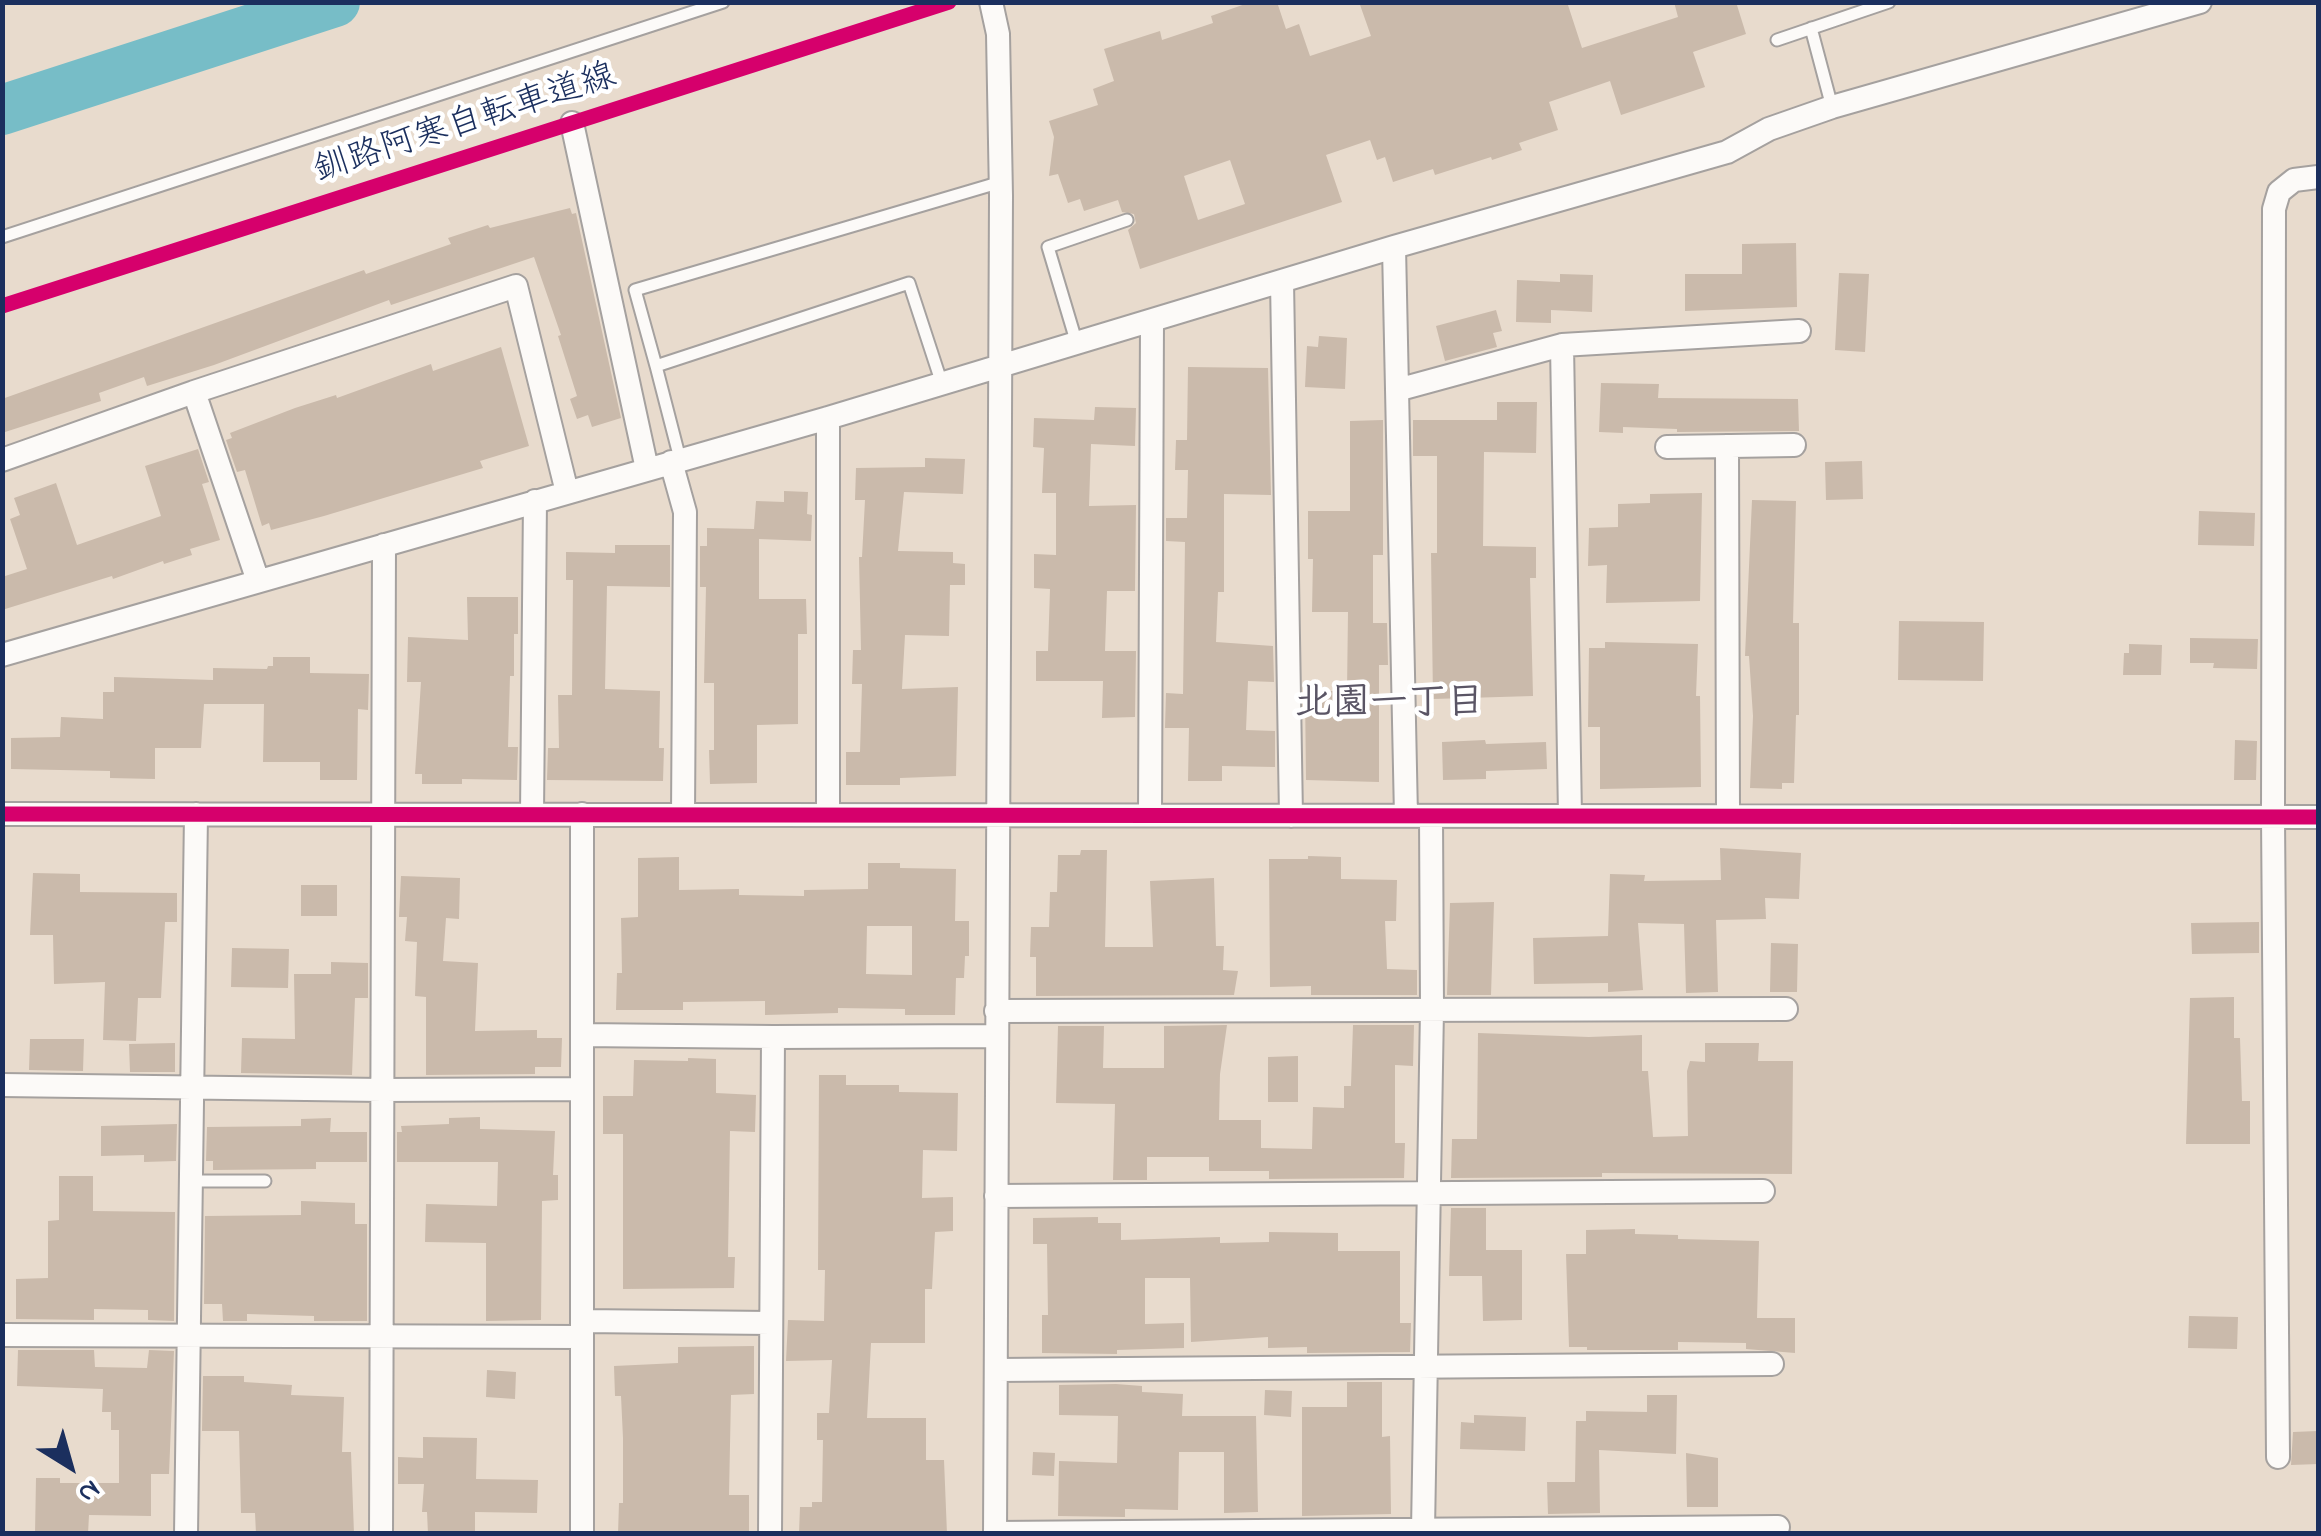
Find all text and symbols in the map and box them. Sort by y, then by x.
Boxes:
street label: 釧路阿寒自転車道線 [310,57,622,195]
district label: 北園一丁目 [1294,684,1484,730]
north arrow [20,1416,120,1516]
text: N [68,1468,108,1512]

